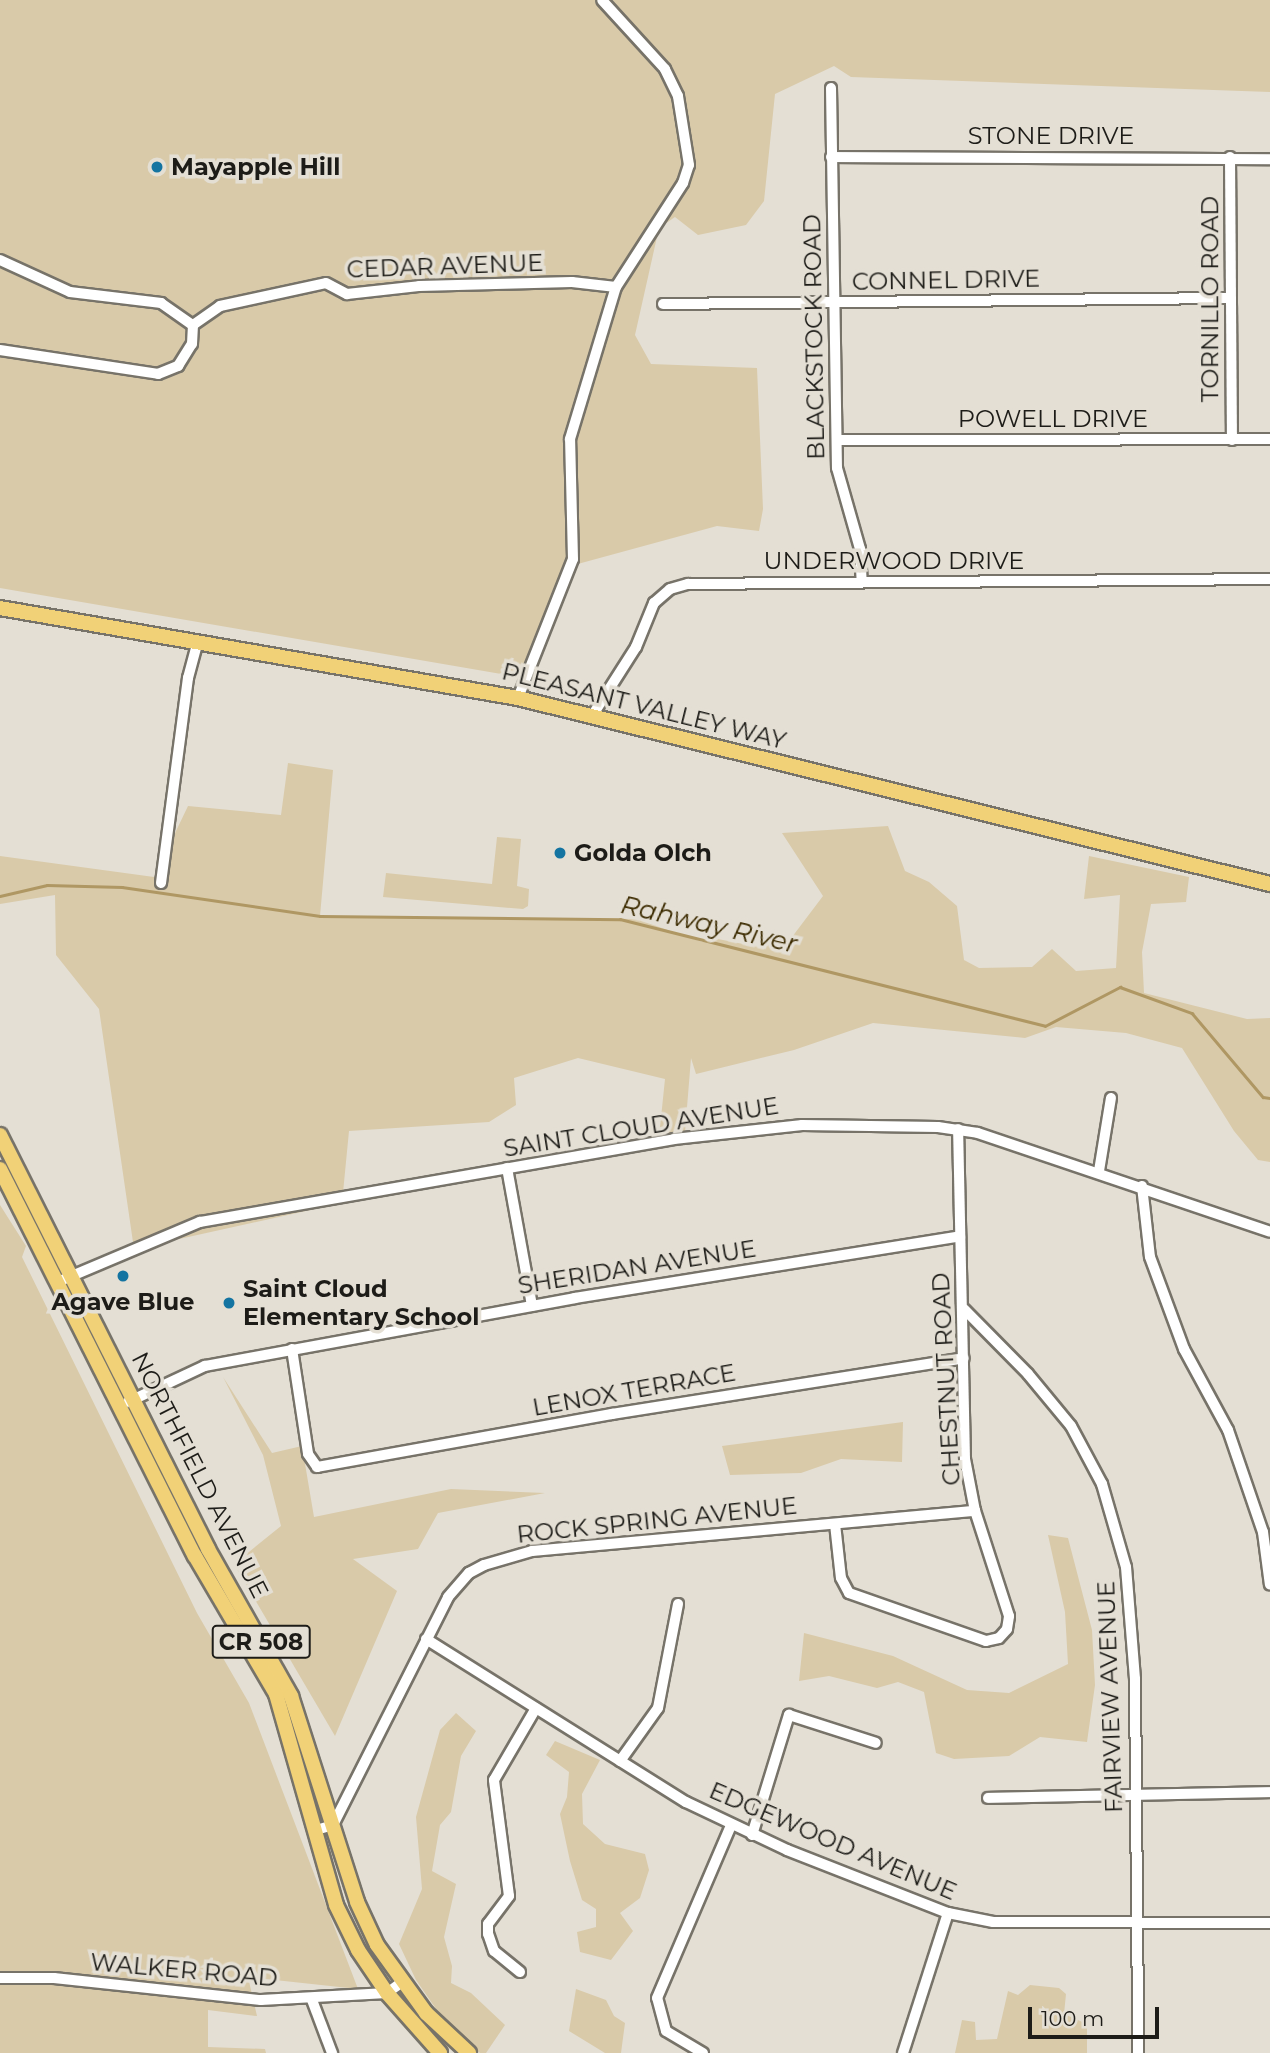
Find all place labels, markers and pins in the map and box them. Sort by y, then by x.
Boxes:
place label: Mayapple Hill [171,153,340,181]
marker: Mayapple Hill [149,159,165,175]
place label: Golda Olch [574,839,712,867]
marker: Golda Olch [552,845,568,861]
marker: Agave Blue [115,1268,131,1284]
place label: Saint Cloud Elementary School [243,1275,480,1331]
place label: Agave Blue [52,1288,194,1316]
marker: Saint Cloud Elementary School [221,1295,237,1311]

